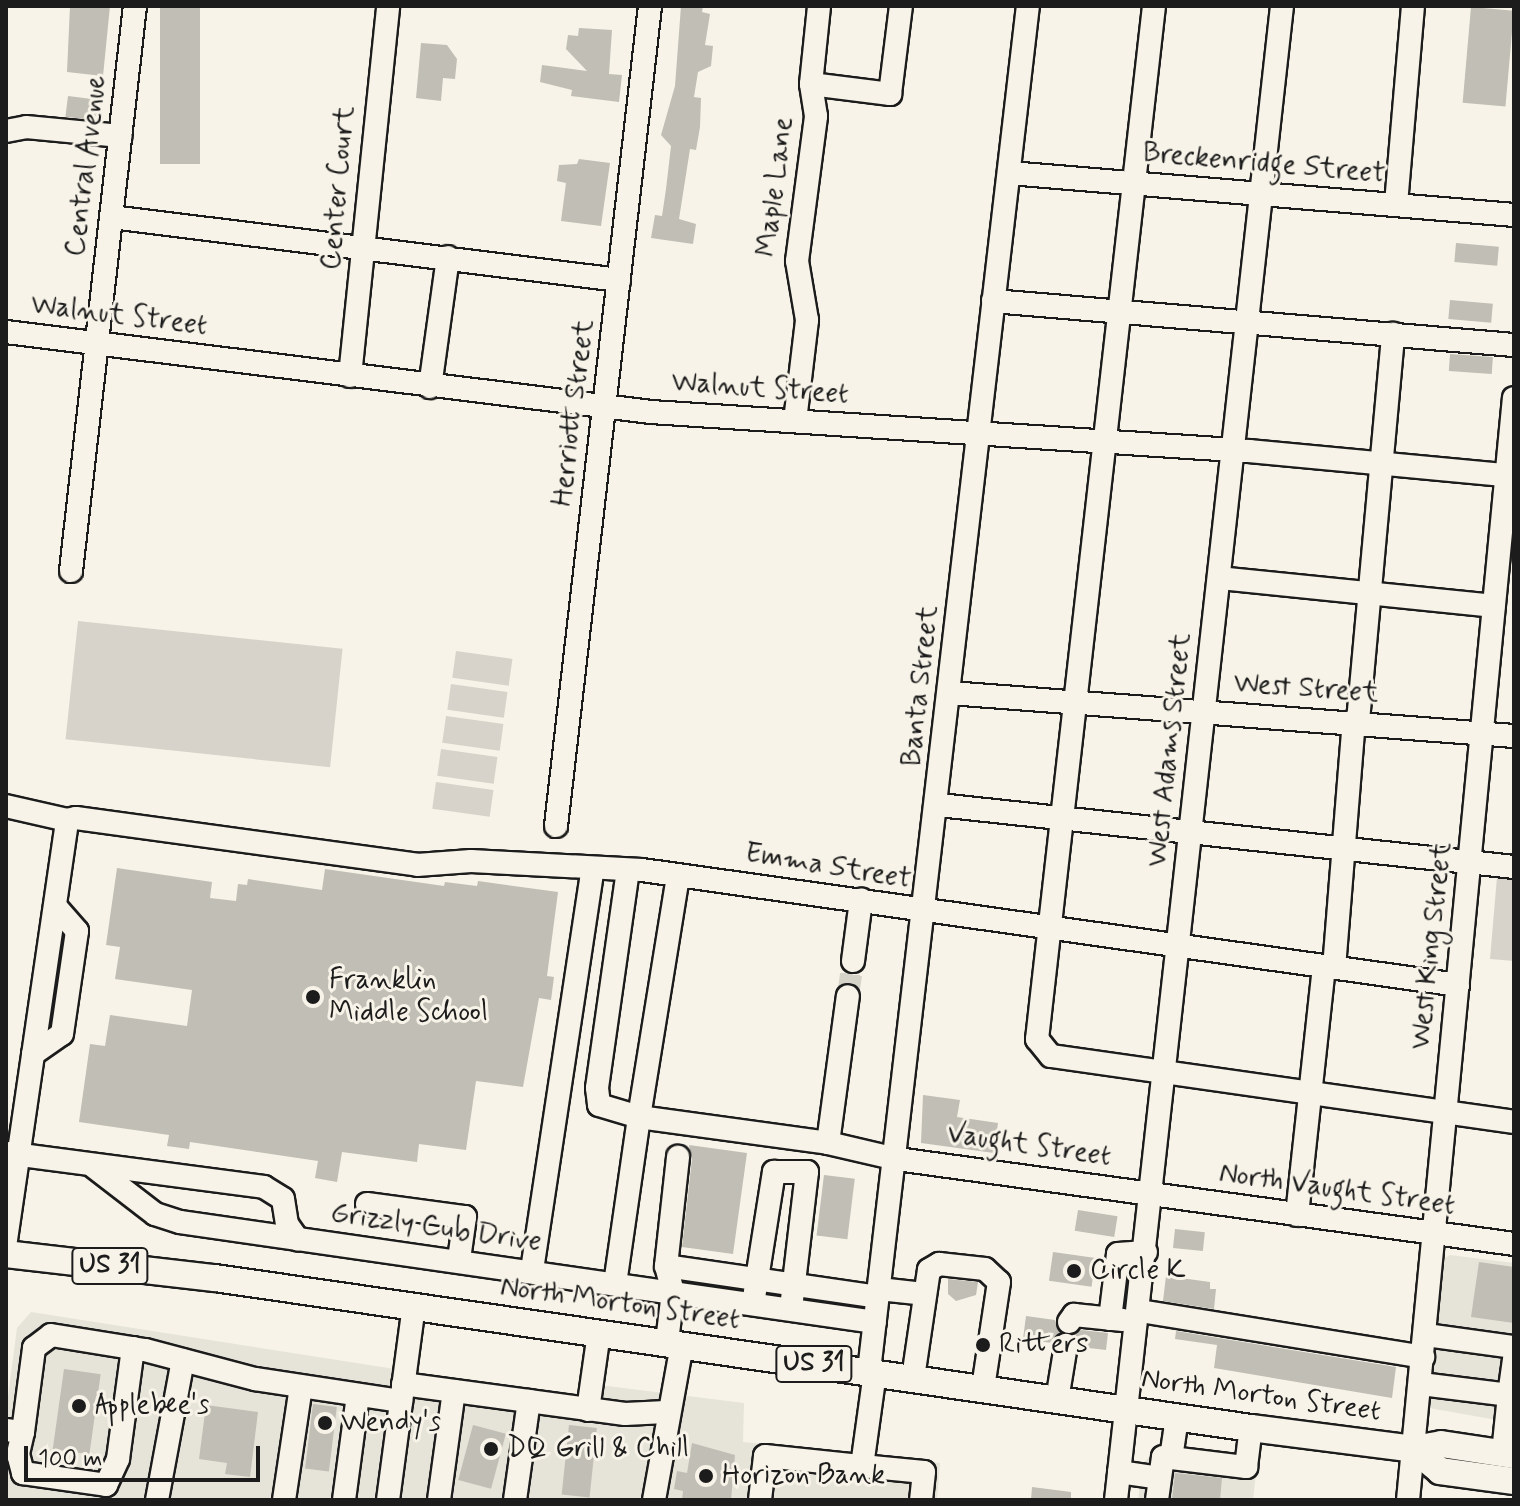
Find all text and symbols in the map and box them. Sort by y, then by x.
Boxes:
street label: Central Avenue [59,70,115,262]
street label: Center Court [315,106,363,270]
street label: Maple Lane [751,117,801,257]
street label: Breckenridge Street [1142,137,1386,191]
street label: Walnut Street [26,288,212,344]
street label: Herriott Street [546,318,602,508]
street label: Walnut Street [668,366,852,412]
street label: Banta Street [896,604,946,768]
street label: West Adams Street [1141,631,1199,869]
street label: West Street [1232,667,1380,711]
street label: Emma Street [743,837,913,897]
street label: West King Street [1404,841,1460,1051]
place label: Franklin Middle School [329,964,489,1030]
marker: Franklin Middle School [304,988,322,1006]
street label: Vaught Street [942,1118,1116,1174]
street label: North Vaught Street [1215,1156,1459,1224]
street label: Grizzly Cub Drive [330,1197,542,1259]
road number: US 31 [70,1244,150,1288]
place label: Circle K [1090,1254,1187,1288]
marker: Circle K [1065,1262,1083,1280]
street label: North Morton Street [496,1270,744,1338]
place label: Ritters [999,1328,1088,1362]
marker: Ritters [974,1336,992,1354]
road number: US 31 [774,1342,854,1386]
street label: North Morton Street [1137,1362,1385,1430]
place label: Applebee's [95,1389,209,1423]
marker: Applebee's [70,1397,88,1415]
place label: Wendy's [341,1406,441,1440]
marker: Wendy's [316,1414,334,1432]
scale bar [28,1430,264,1480]
place label: DQ Grill & Chill [507,1432,689,1466]
marker: DQ Grill & Chill [482,1440,500,1458]
text: 100 m [38,1444,102,1475]
place label: Horizon Bank [722,1459,879,1493]
marker: Horizon Bank [697,1467,715,1485]

